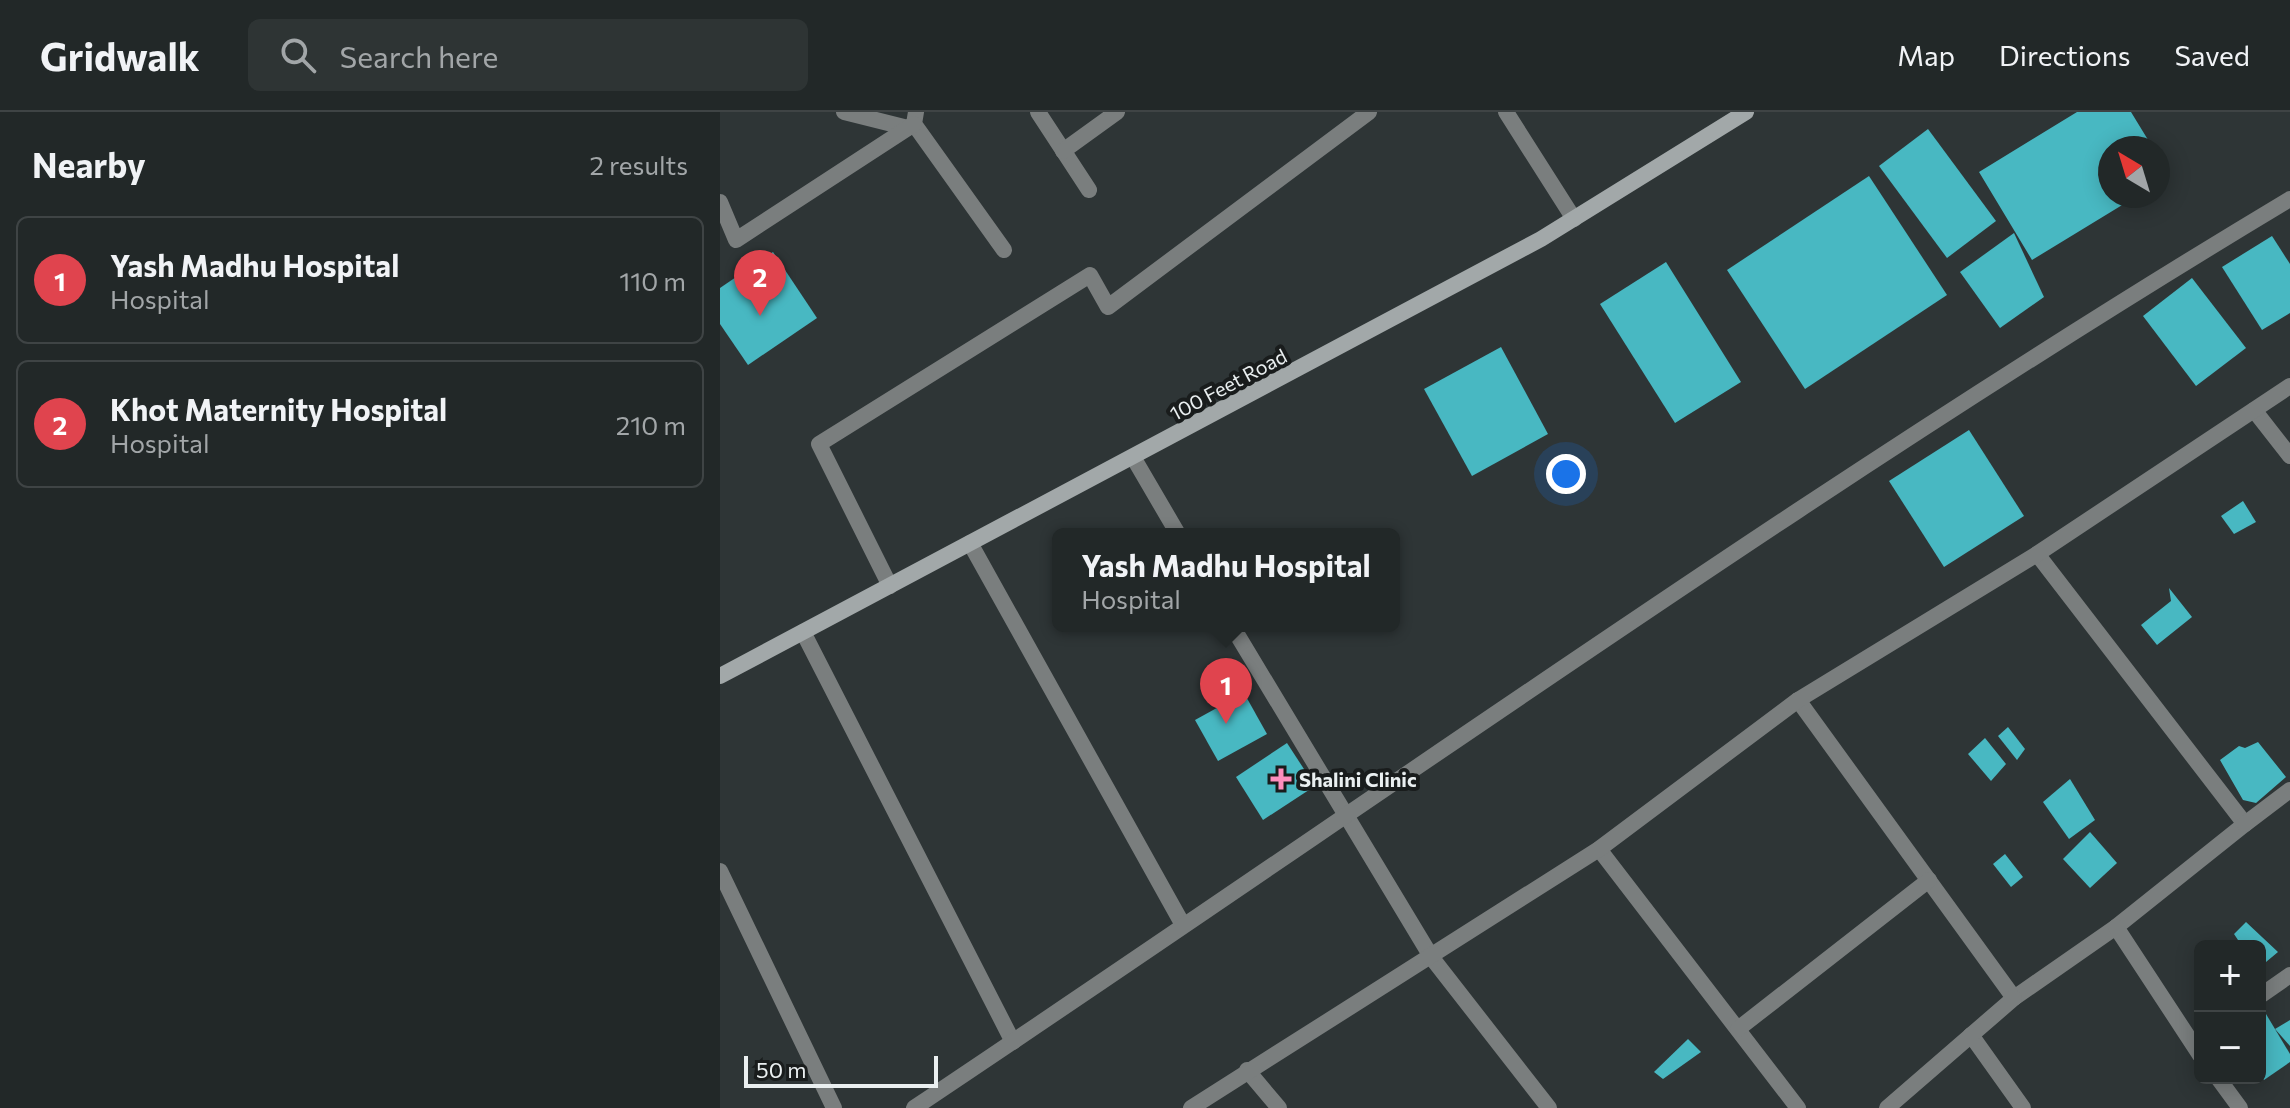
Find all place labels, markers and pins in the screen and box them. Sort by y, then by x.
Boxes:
pin: 2 [734,250,786,316]
pin: 1 [1200,658,1252,724]
place label: Shalini Clinic [1299,767,1417,791]
marker: Shalini Clinic [1270,768,1292,790]

